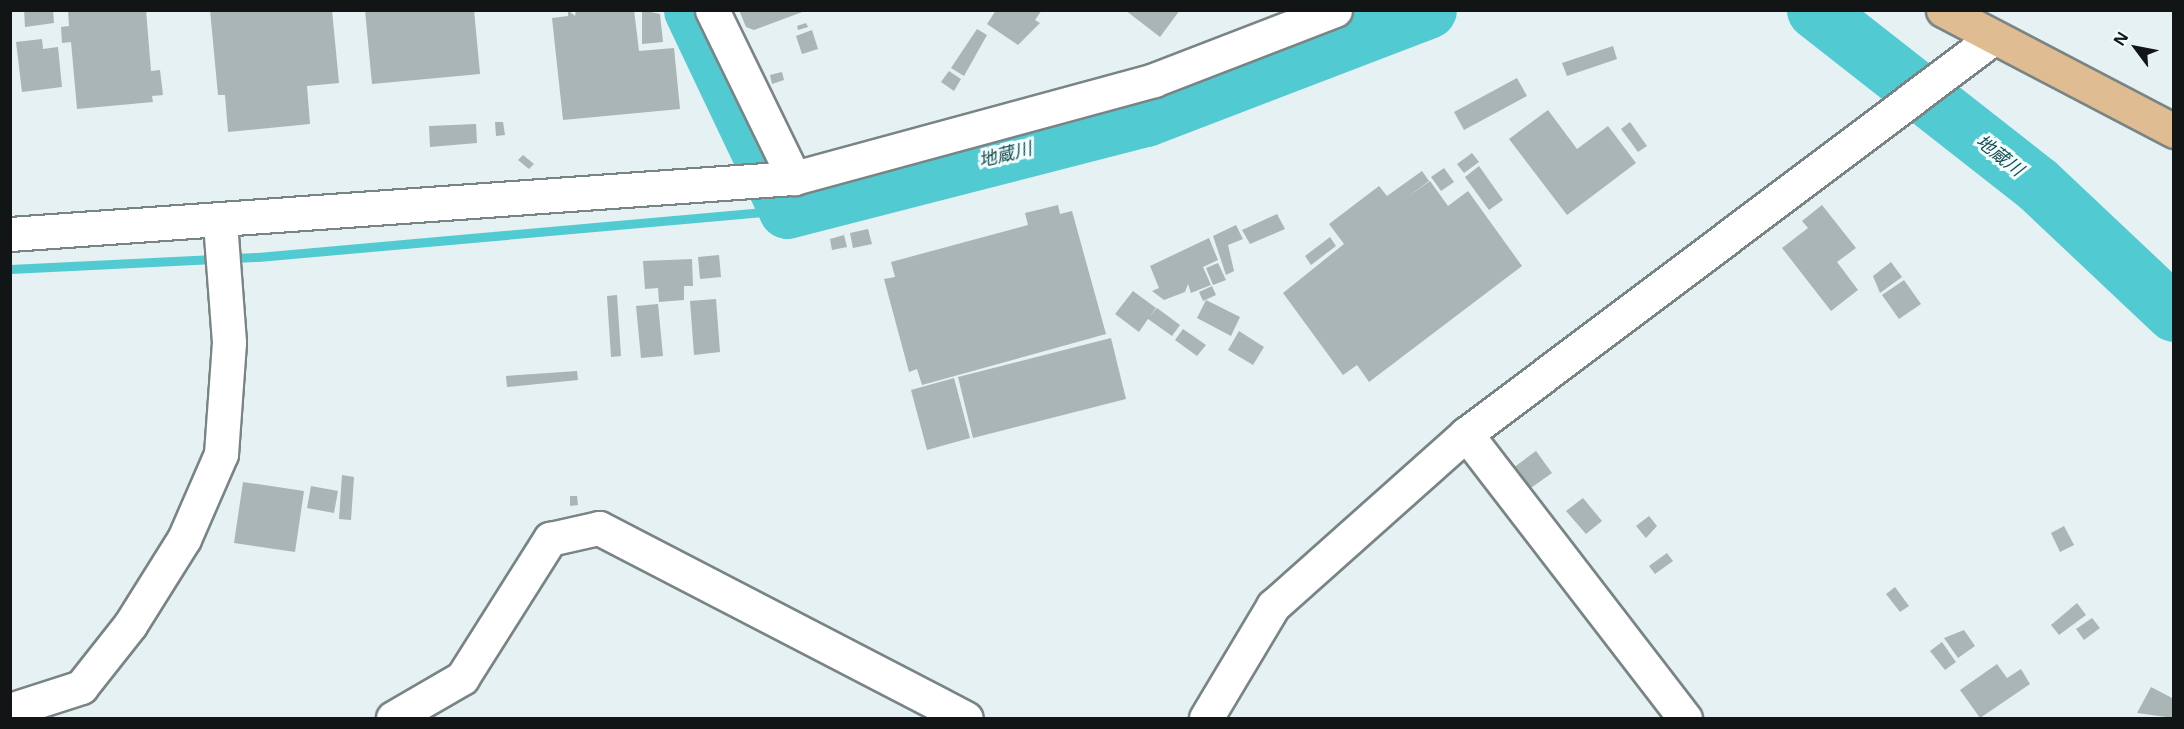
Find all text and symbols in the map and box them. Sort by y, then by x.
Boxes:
north arrow [2106,18,2166,78]
text: N [2108,27,2134,50]
water label: 地蔵川 [1972,130,2028,180]
water label: 地蔵川 [976,137,1034,171]

